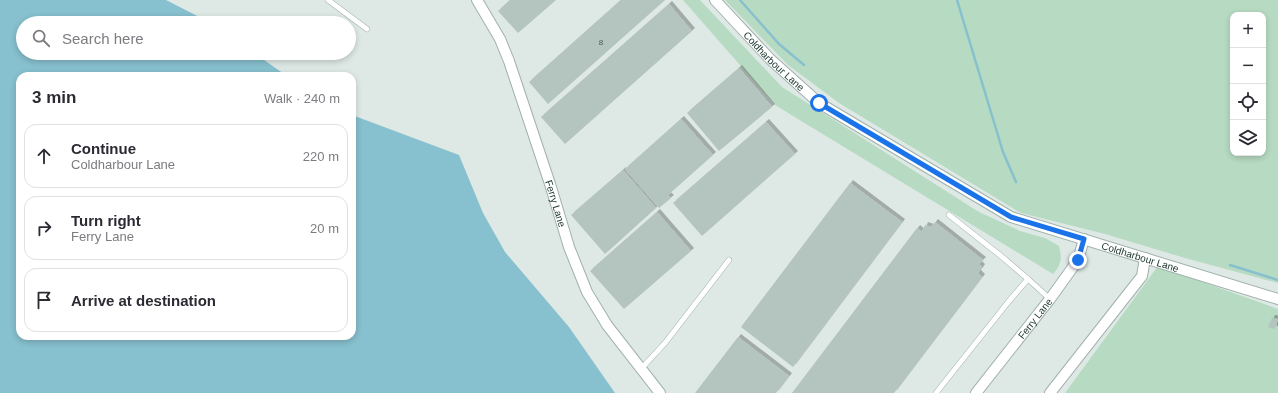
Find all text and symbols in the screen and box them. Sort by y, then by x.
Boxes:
map controls [1230,12,1266,156]
button: + [1230,12,1266,48]
search box [16,16,356,60]
icon: search [30,27,52,49]
street label: Coldharbour Lane [742,29,807,93]
text: Search here [62,30,144,47]
house number: 8 [599,38,604,47]
button: − [1230,48,1266,84]
button: locate [1230,84,1266,120]
text: 3 min [32,88,76,107]
text: Walk · 240 m [264,91,340,106]
route start [810,94,828,112]
button: layers [1230,120,1266,156]
text: Continue [71,140,136,157]
icon: ahead [33,145,55,167]
text: 220 m [303,149,339,164]
text: Coldharbour Lane [71,157,175,172]
street label: Ferry Lane [544,179,568,229]
text: Turn right [71,212,141,229]
icon: right [33,217,55,239]
text: 20 m [310,221,339,236]
text: Ferry Lane [71,229,134,244]
street label: Coldharbour Lane [1100,240,1181,274]
route end [1069,251,1087,269]
icon: arrive [33,289,55,311]
text: Arrive at destination [71,292,216,309]
street label: Ferry Lane [1015,296,1054,341]

